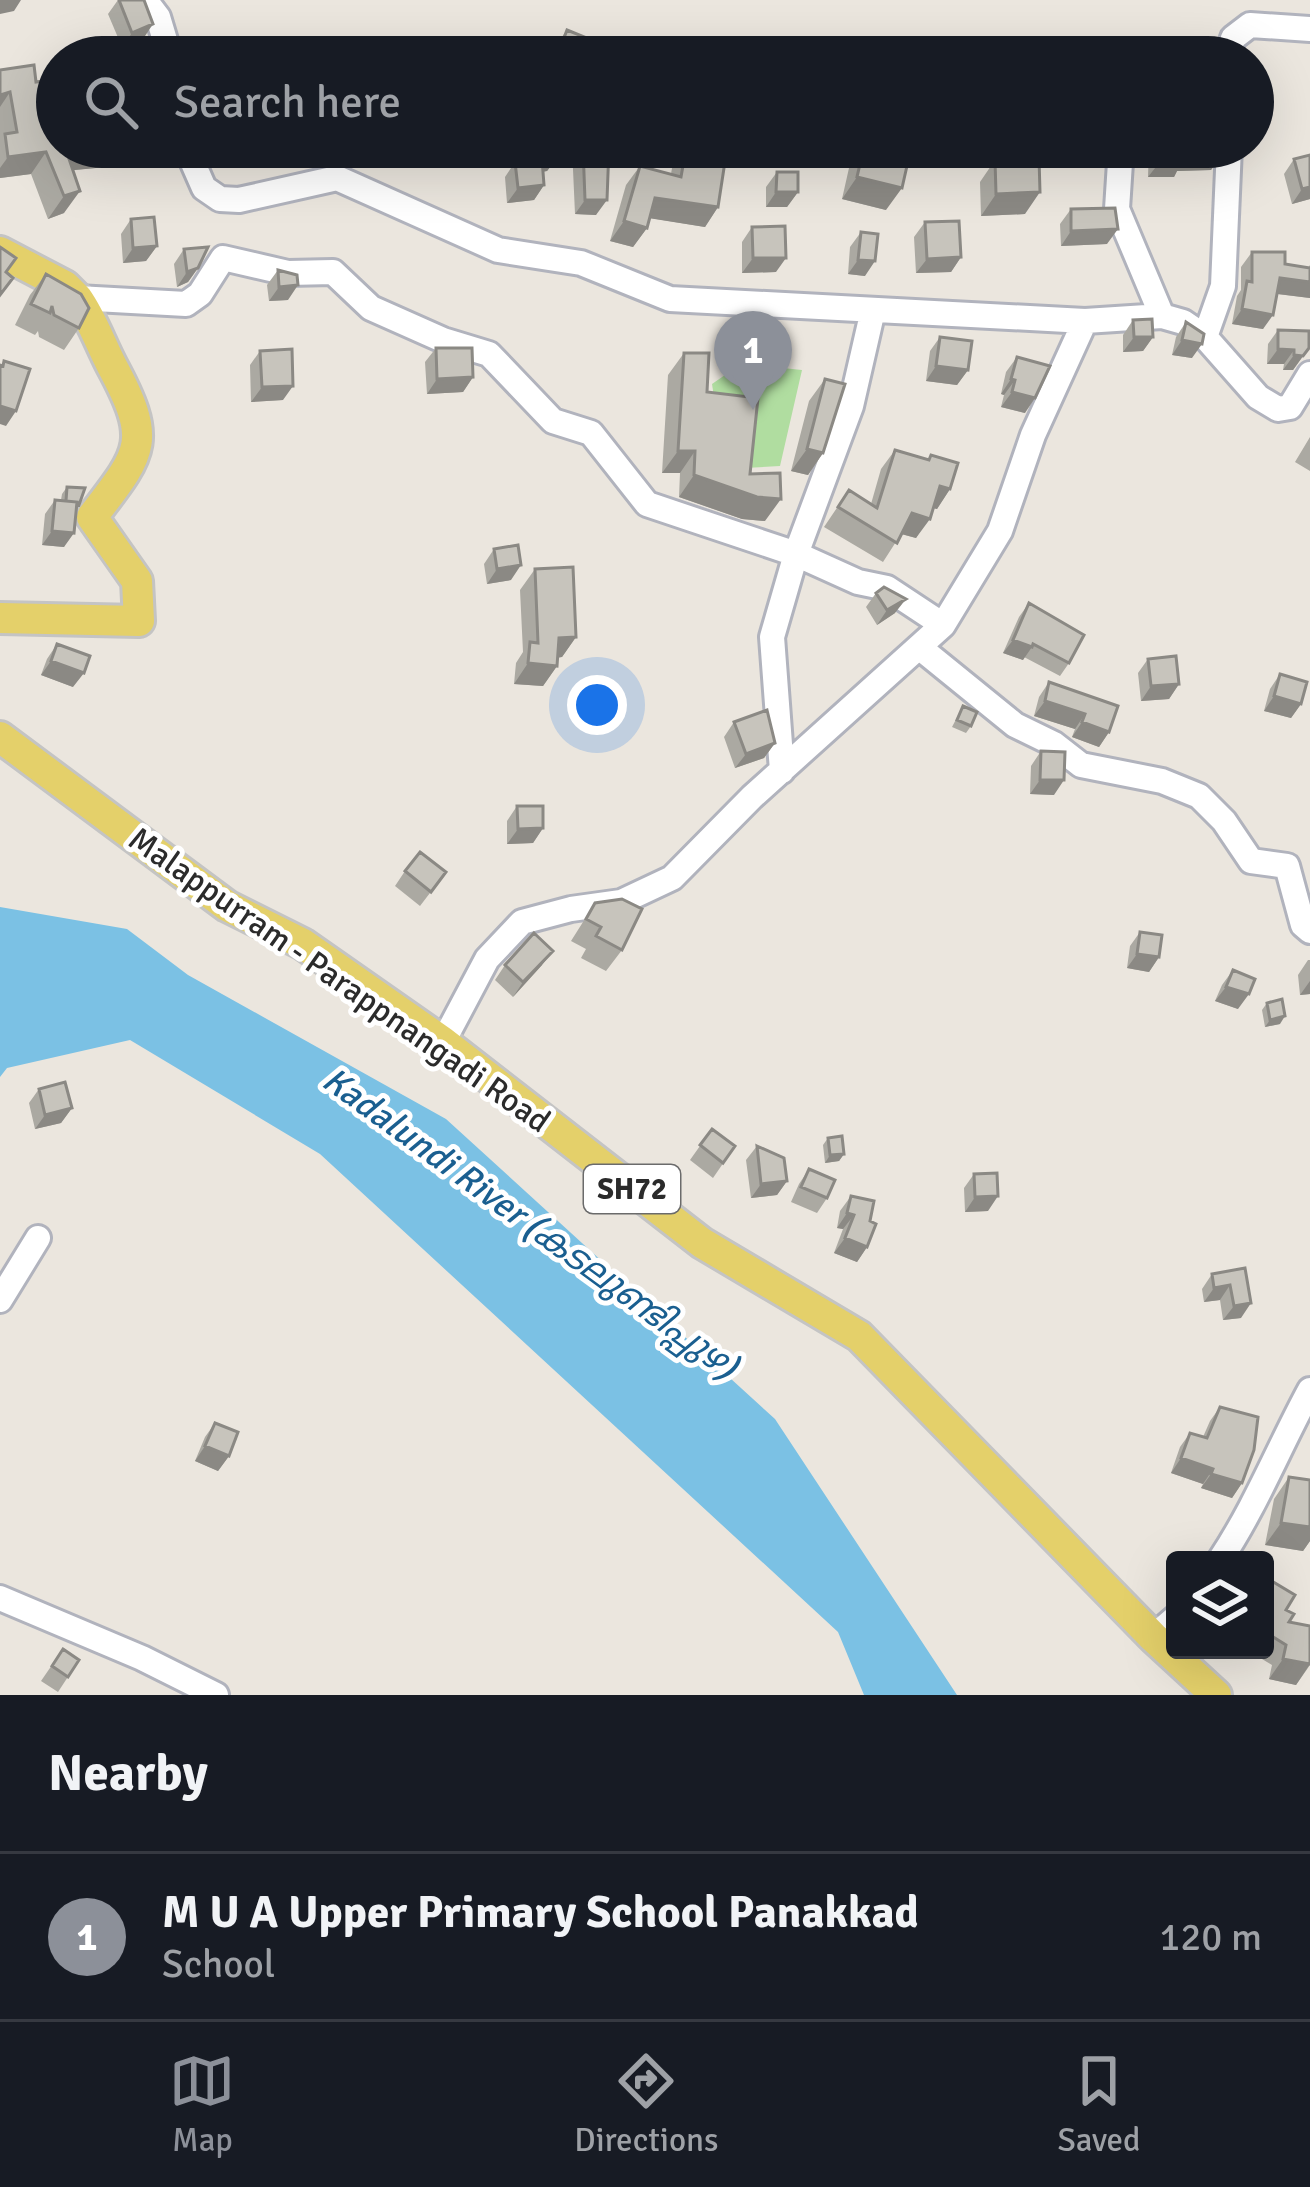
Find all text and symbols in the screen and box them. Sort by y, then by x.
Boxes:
search box [36,36,1274,168]
icon: search [78,69,144,135]
text: Search here [174,75,401,130]
pin: 1 [714,311,792,410]
your location [567,675,627,735]
street label: Malappurram - Parappnangadi Road [120,819,558,1142]
water label: Kadalundi River (കടലുണ്ടിപ്പുഴ) [313,1057,748,1391]
road number: SH72 [584,1165,680,1213]
map controls [1166,1551,1274,1659]
button: layers [1166,1551,1274,1659]
text: Nearby [48,1742,208,1805]
text: M U A Upper Primary School Panakkad [162,1885,919,1940]
text: 1 [76,1913,98,1961]
text: 120 m [1159,1913,1262,1961]
text: School [162,1940,275,1988]
tab: Map [169,2048,235,2161]
tab: Directions [574,2048,719,2161]
tab: Saved [1057,2048,1141,2161]

